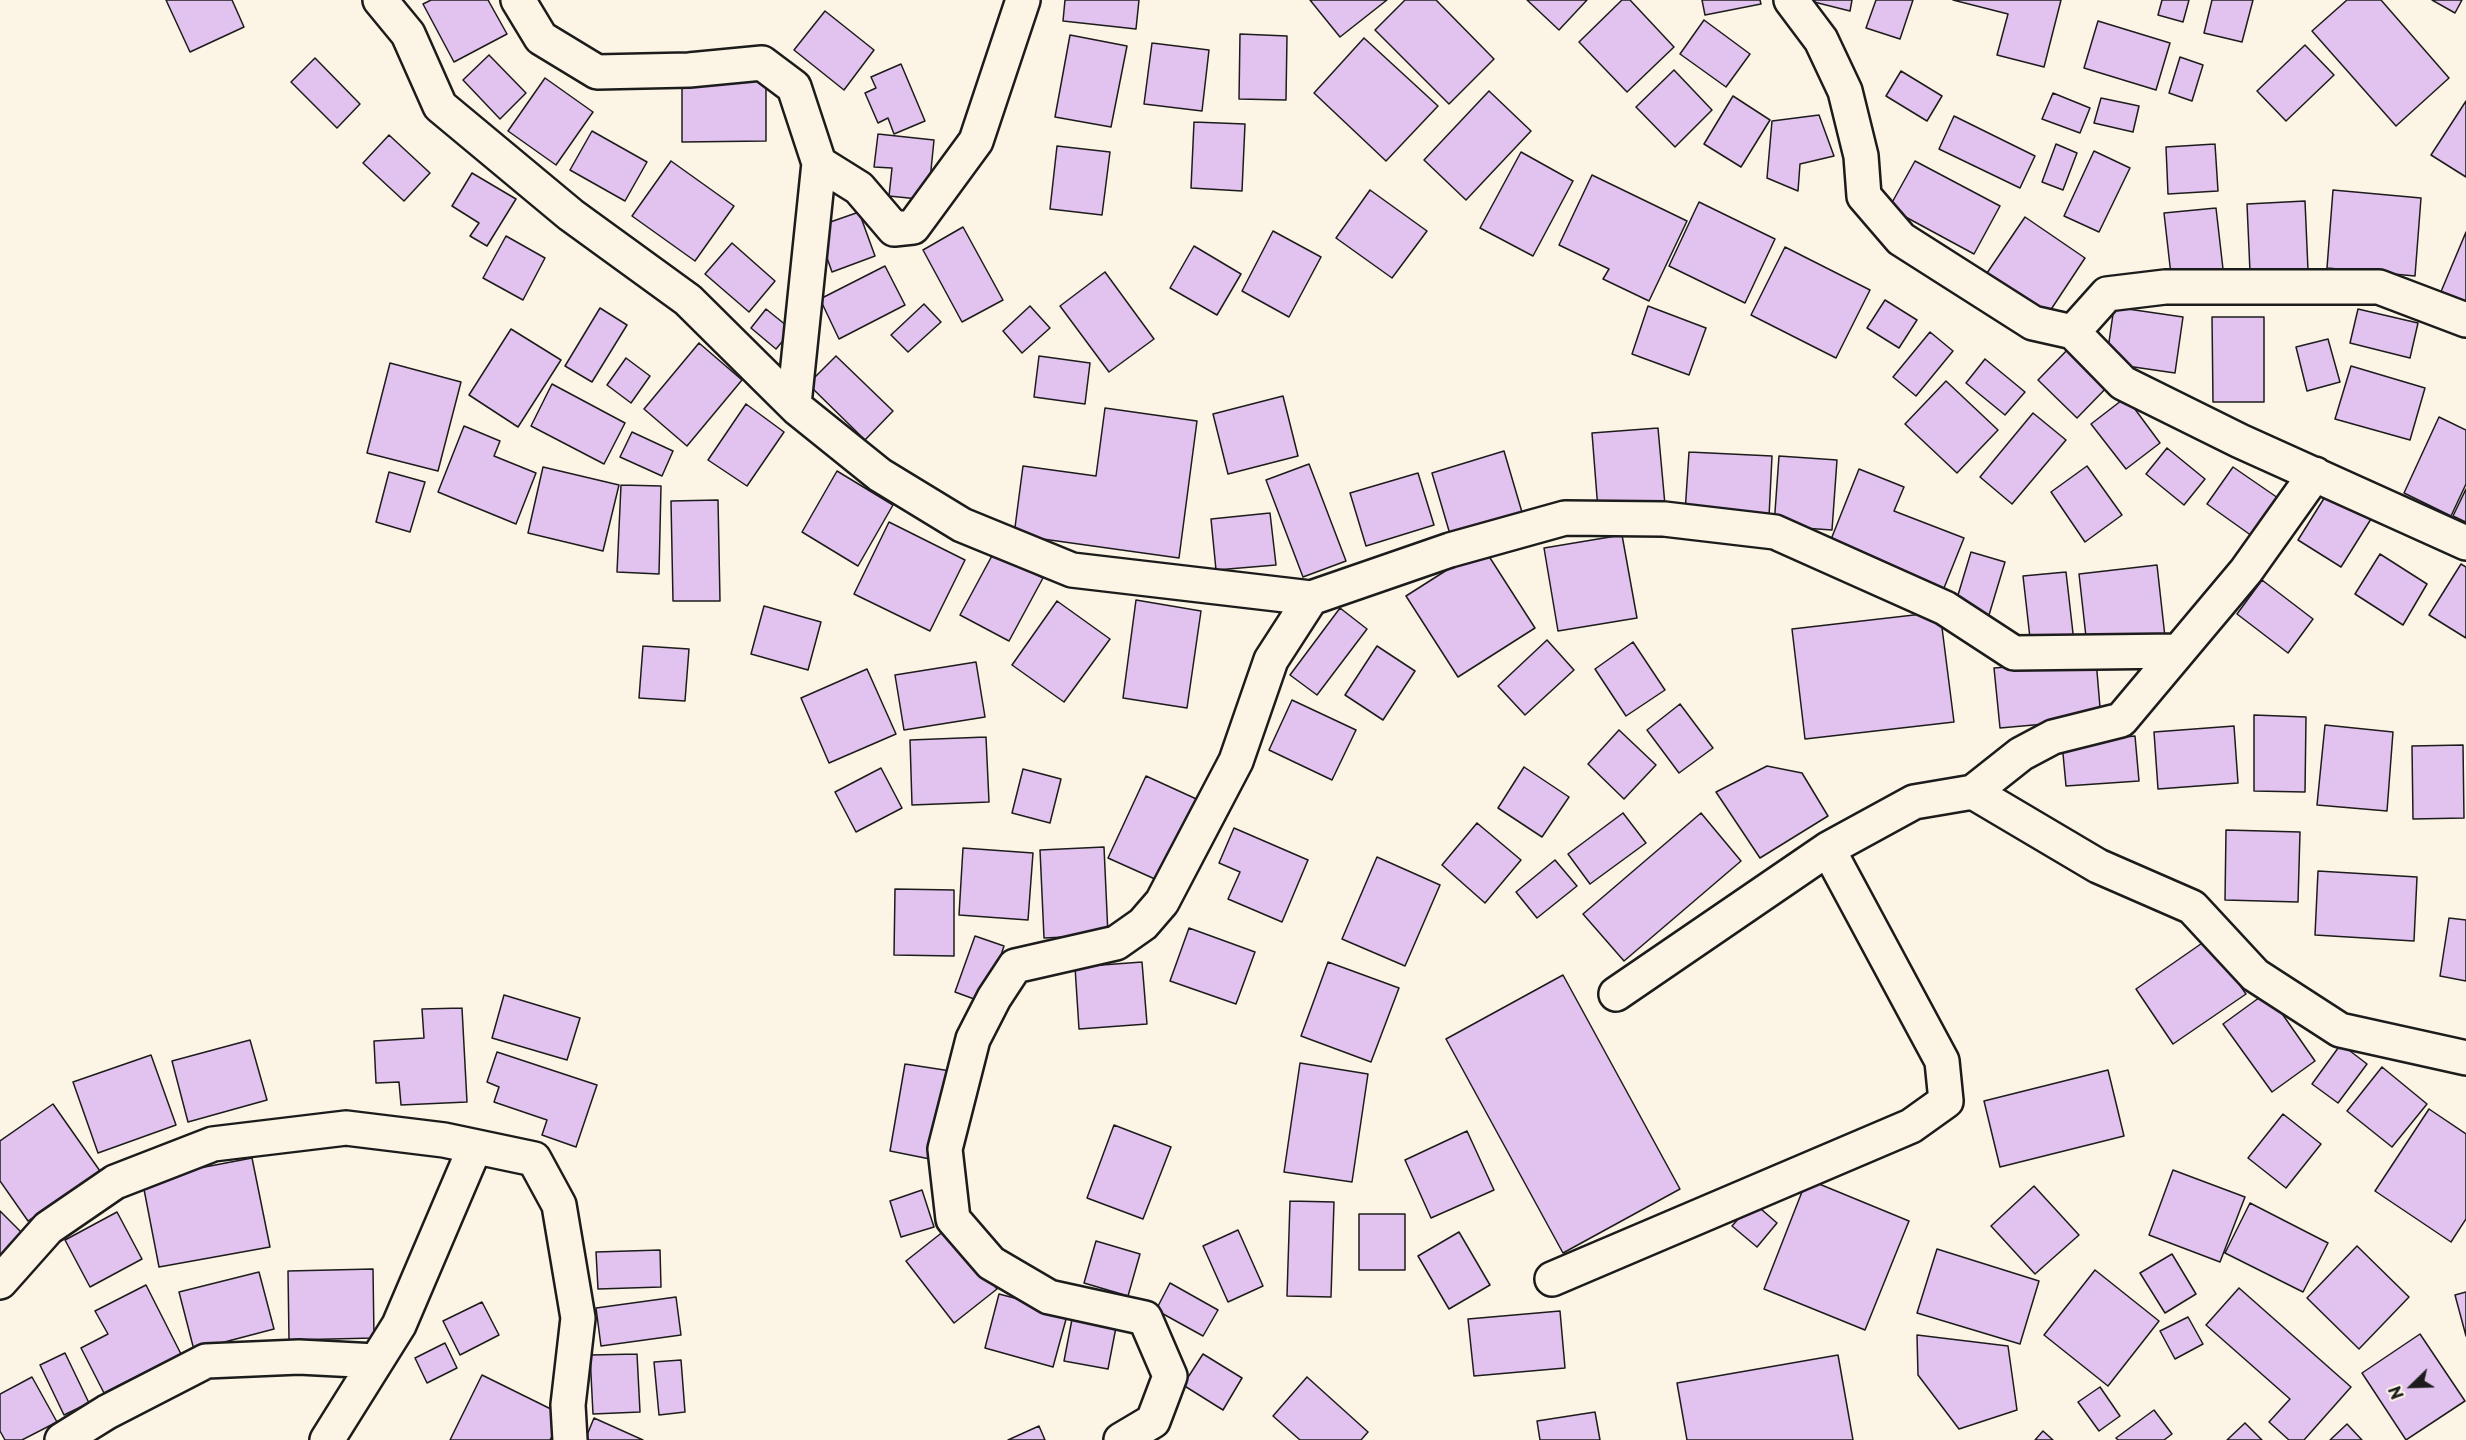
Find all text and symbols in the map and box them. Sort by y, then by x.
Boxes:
north arrow [2382,1356,2442,1416]
text: N [2382,1383,2409,1404]

